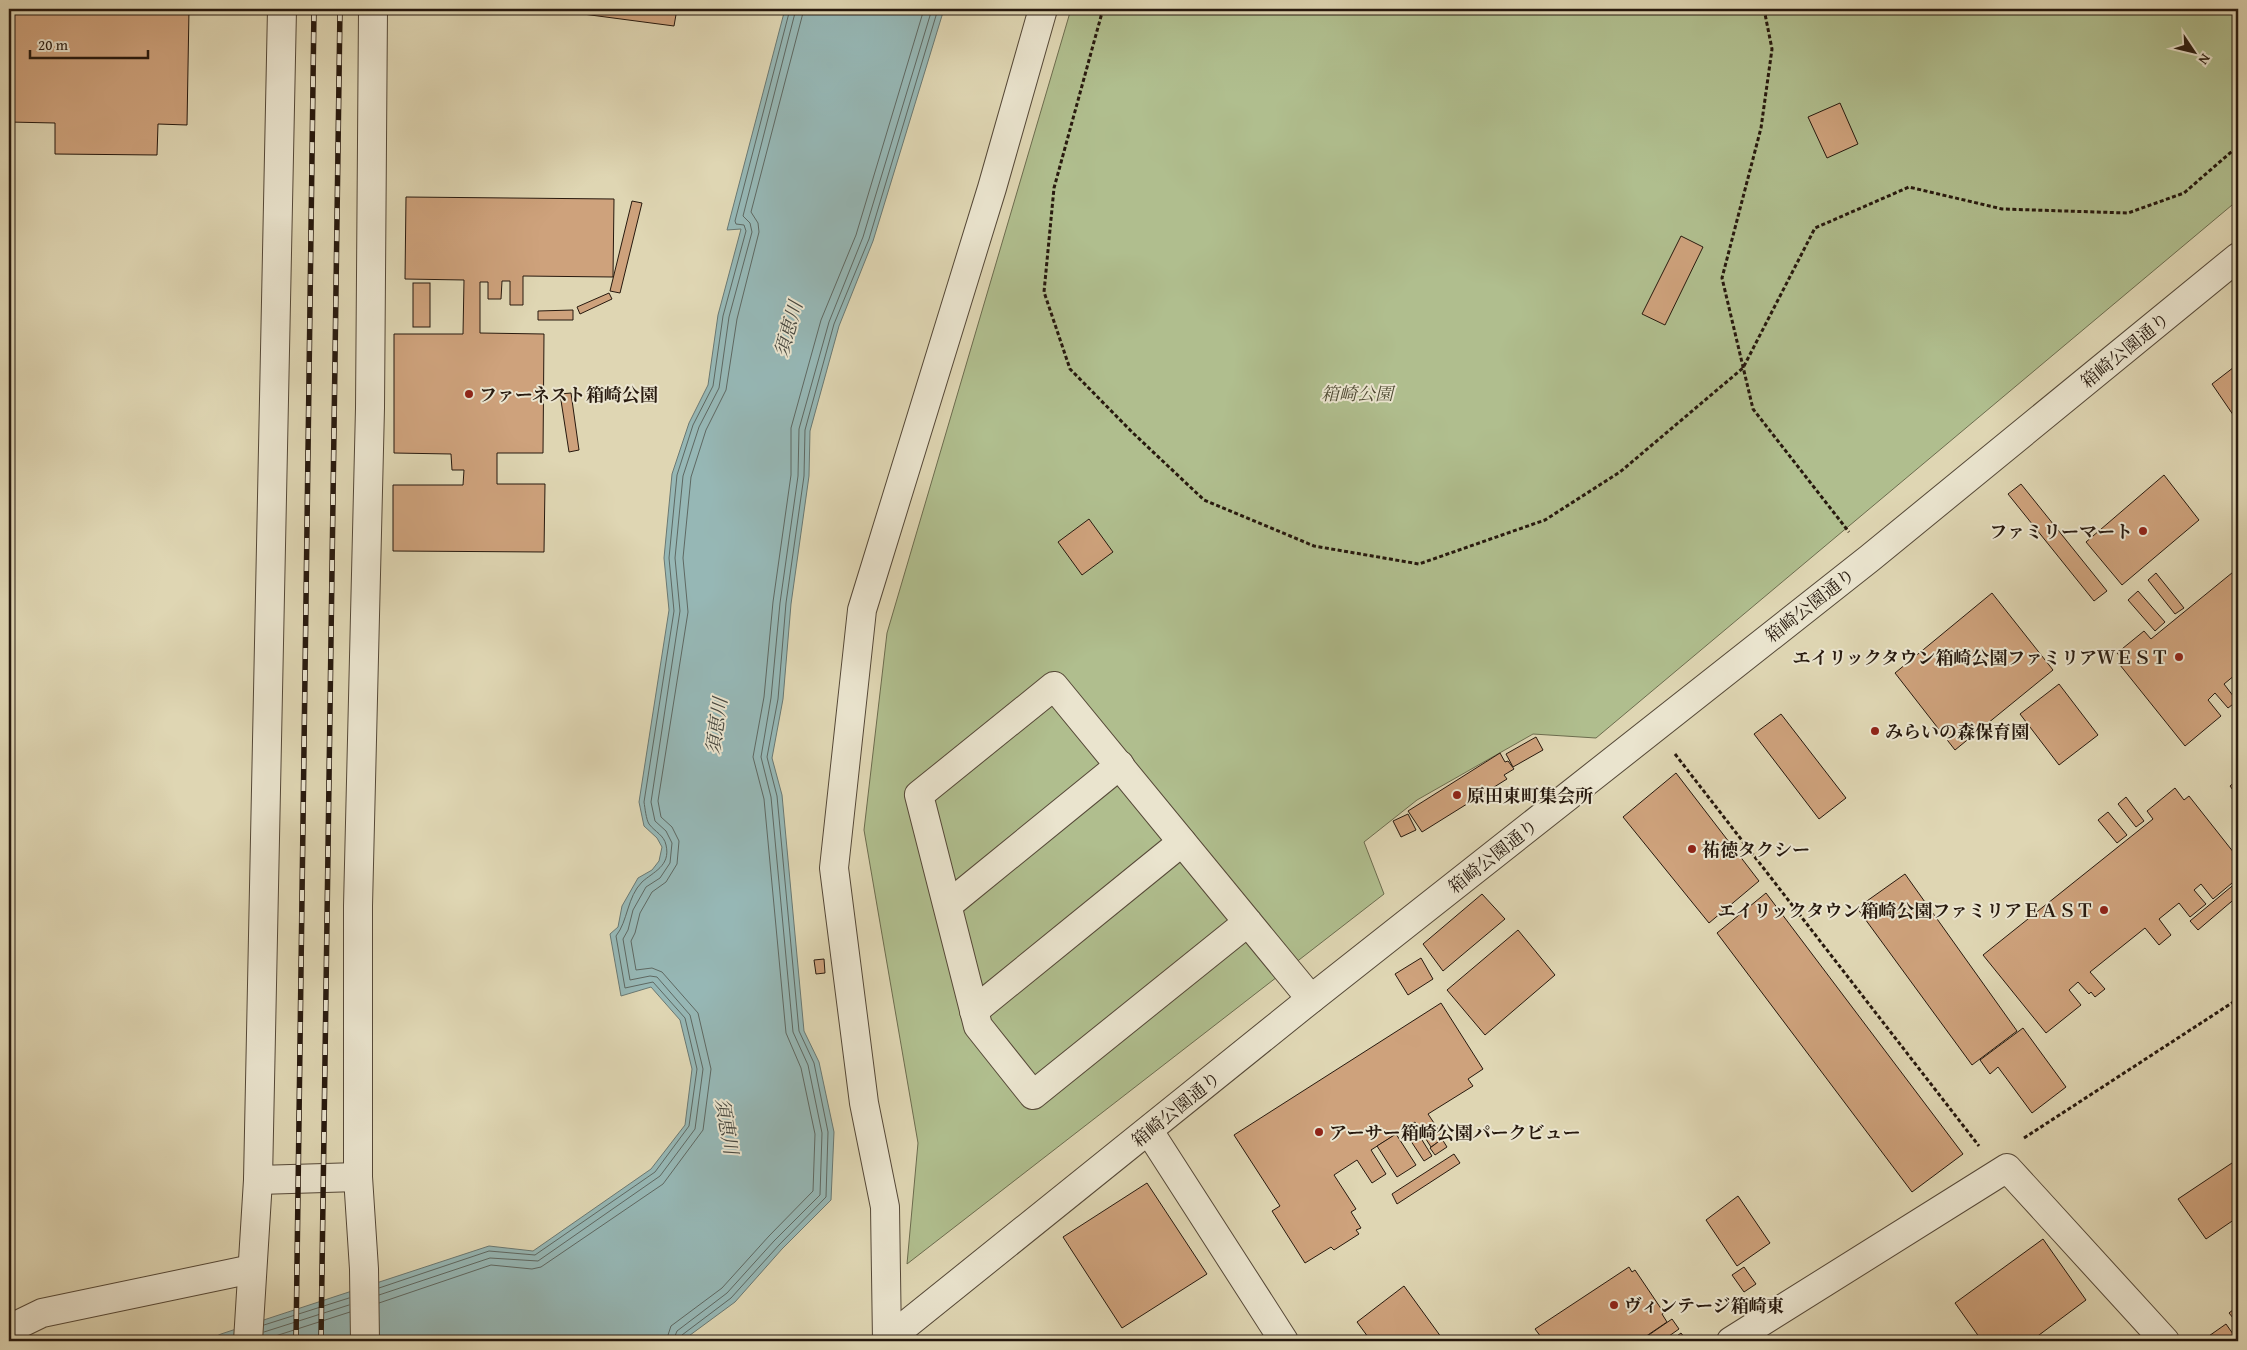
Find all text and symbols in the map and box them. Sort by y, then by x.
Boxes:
scale bar [30,28,148,60]
north arrow [2170,28,2220,78]
text: 20 m [38,34,69,55]
text: N [2193,50,2216,70]
water label: 須恵川 [767,296,810,360]
street label: 箱崎公園通り [2075,306,2175,394]
park label: 箱崎公園 [1321,380,1396,407]
place label: ファーネスト箱崎公園 [479,381,658,408]
marker: ファーネスト箱崎公園 [463,388,475,400]
place label: ファミリーマート [1989,518,2133,545]
marker: ファミリーマート [2137,525,2149,537]
street label: 箱崎公園通り [1759,561,1861,649]
place label: エイリックタウン箱崎公園ファミリアＷＥＳＴ [1792,644,2169,671]
marker: エイリックタウン箱崎公園ファミリアＷＥＳＴ [2173,651,2185,663]
water label: 須恵川 [698,694,734,756]
place label: みらいの森保育園 [1885,718,2029,745]
marker: みらいの森保育園 [1869,725,1881,737]
place label: 原田東町集会所 [1467,782,1593,809]
marker: 原田東町集会所 [1451,789,1463,801]
street label: 箱崎公園通り [1442,812,1544,900]
place label: 祐徳タクシー [1702,836,1810,863]
marker: 祐徳タクシー [1686,843,1698,855]
place label: エイリックタウン箱崎公園ファミリアＥＡＳＴ [1717,897,2094,924]
marker: エイリックタウン箱崎公園ファミリアＥＡＳＴ [2098,904,2110,916]
street label: 箱崎公園通り [1126,1065,1226,1153]
water label: 須恵川 [708,1095,746,1158]
place label: アーサー箱崎公園パークビュー [1329,1119,1580,1146]
marker: アーサー箱崎公園パークビュー [1313,1126,1325,1138]
place label: ヴィンテージ箱崎東 [1624,1292,1785,1319]
marker: ヴィンテージ箱崎東 [1608,1299,1620,1311]

